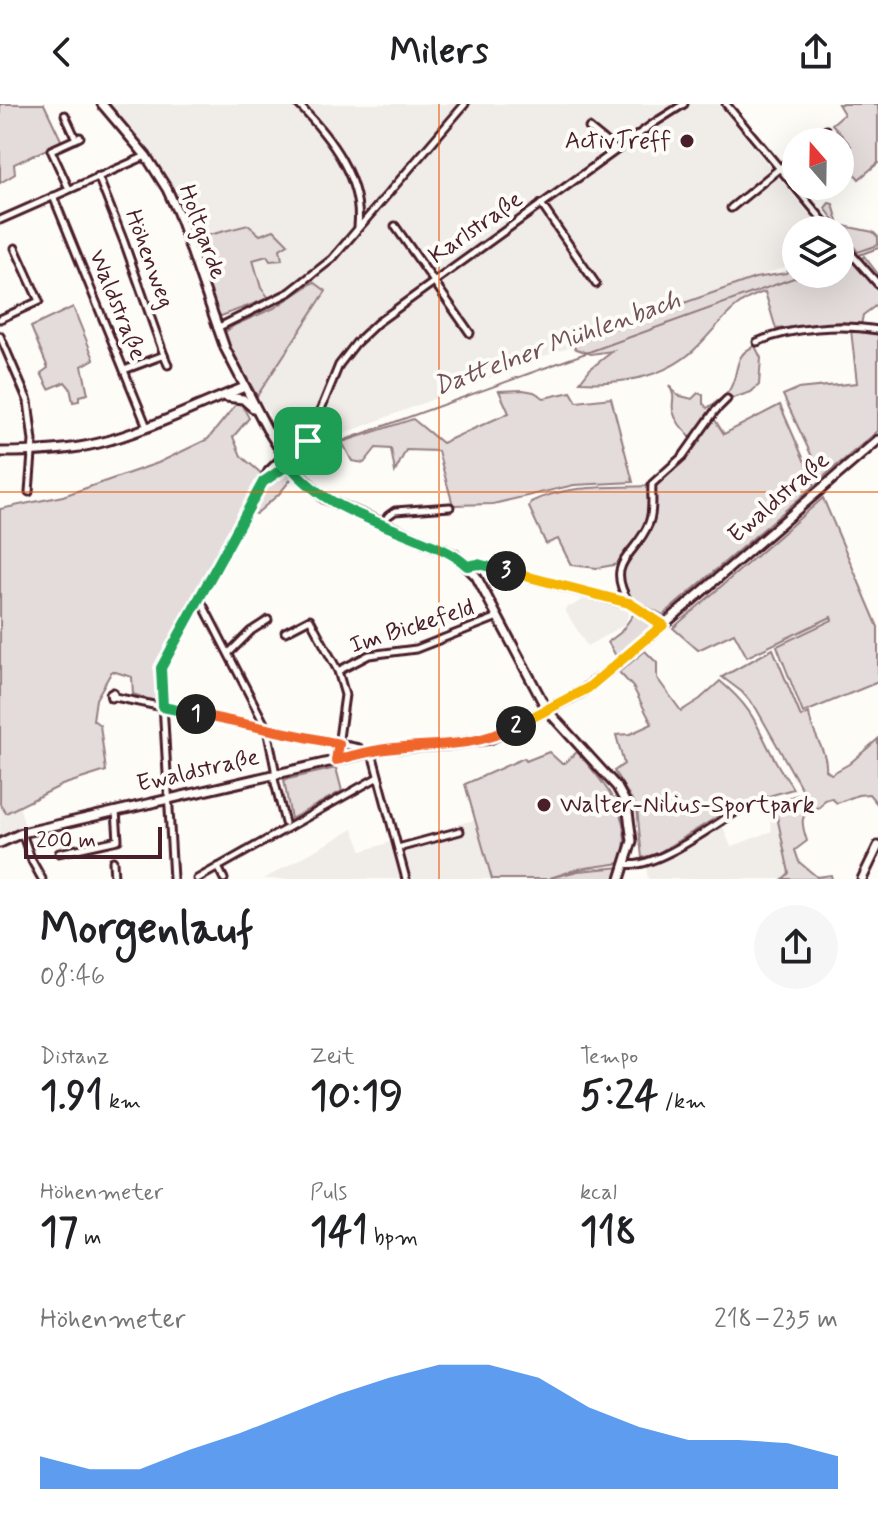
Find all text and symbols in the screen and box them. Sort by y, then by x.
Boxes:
text: Milers [390,29,488,76]
icon: back [40,30,84,74]
icon: share [794,30,838,74]
place label: ActivTreff [565,126,671,157]
north arrow [782,128,854,200]
map controls [782,128,854,288]
marker: ActivTreff [678,132,696,150]
street label: Holtgarde [171,180,233,284]
street label: Karlstraße [423,184,529,272]
street label: Höhenweg [117,205,181,313]
button: layers [782,216,854,288]
street label: Waldstraße [81,245,153,365]
water label: Dattelner Mühlenbach [429,284,685,404]
pin [274,407,342,475]
icon: arrive [286,419,330,463]
street label: Ewaldstraße [722,445,836,551]
pin: 3 [486,551,526,591]
text: 3 [501,557,511,585]
street label: Im Bickefeld [346,592,478,662]
pin: 1 [176,694,216,734]
text: 1 [191,700,201,728]
pin: 2 [496,706,536,746]
text: 2 [511,712,521,740]
street label: Ewaldstraße [134,742,262,800]
place label: Walter-Nilius-Sportpark [560,790,815,821]
marker: Walter-Nilius-Sportpark [535,796,553,814]
scale bar [24,823,162,859]
text: 200 m [36,827,96,855]
text: Morgenlauf [40,901,253,959]
button: share [754,905,838,989]
text: 08:46 [40,960,105,994]
text: Distanz [40,1043,109,1071]
text: Zeit [310,1043,355,1071]
text: Tempo [580,1043,638,1071]
text: 1.91 [40,1071,103,1123]
text: 10:19 [310,1071,403,1123]
text: 5:24 [580,1071,659,1123]
text: km [103,1088,141,1116]
text: /km [659,1088,706,1116]
text: Höhenmeter [40,1179,163,1207]
text: Puls [310,1179,347,1207]
text: kcal [580,1179,617,1207]
text: 17 [40,1207,78,1259]
text: 141 [310,1207,368,1259]
text: 118 [580,1207,637,1259]
text: m [78,1224,101,1252]
text: bpm [368,1224,418,1252]
text: Höhenmeter [40,1303,186,1337]
text: 218–235 m [714,1303,838,1337]

